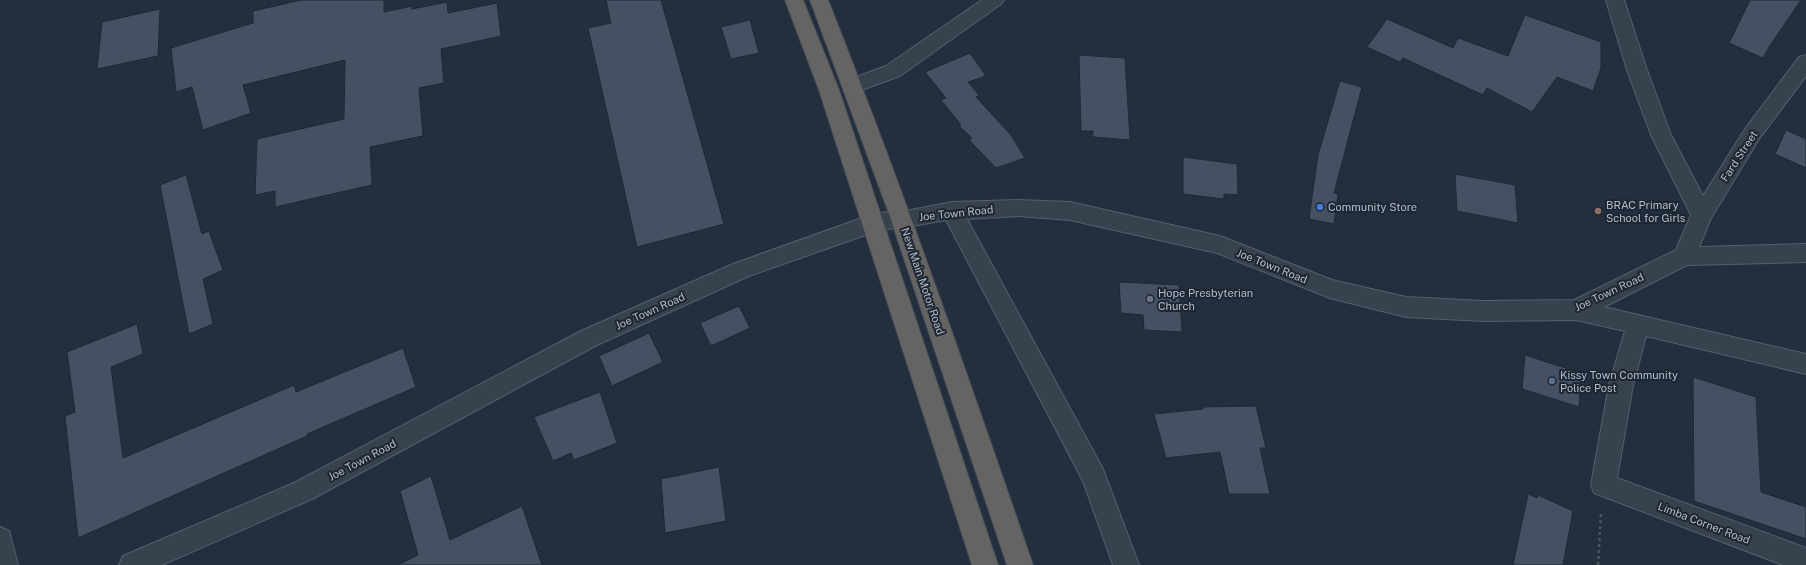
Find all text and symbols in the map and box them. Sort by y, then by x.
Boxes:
street label: Fard Street [1718,128,1760,184]
place label: BRAC Primary School for Girls [1606,199,1686,224]
place label: Community Store [1328,201,1417,213]
marker: Community Store [1315,202,1325,212]
street label: Joe Town Road [918,203,994,223]
marker: BRAC Primary School for Girls [1593,206,1603,216]
street label: New Main Motor Road [899,226,947,336]
street label: Joe Town Road [1235,246,1309,286]
street label: Joe Town Road [1573,271,1645,313]
place label: Hope Presbyterian Church [1158,287,1253,312]
street label: Joe Town Road [613,290,687,332]
marker: Hope Presbyterian Church [1145,294,1155,304]
place label: Kissy Town Community Police Post [1560,369,1678,394]
marker: Kissy Town Community Police Post [1547,376,1557,386]
street label: Joe Town Road [326,437,398,483]
street label: Limba Corner Road [1656,500,1752,546]

